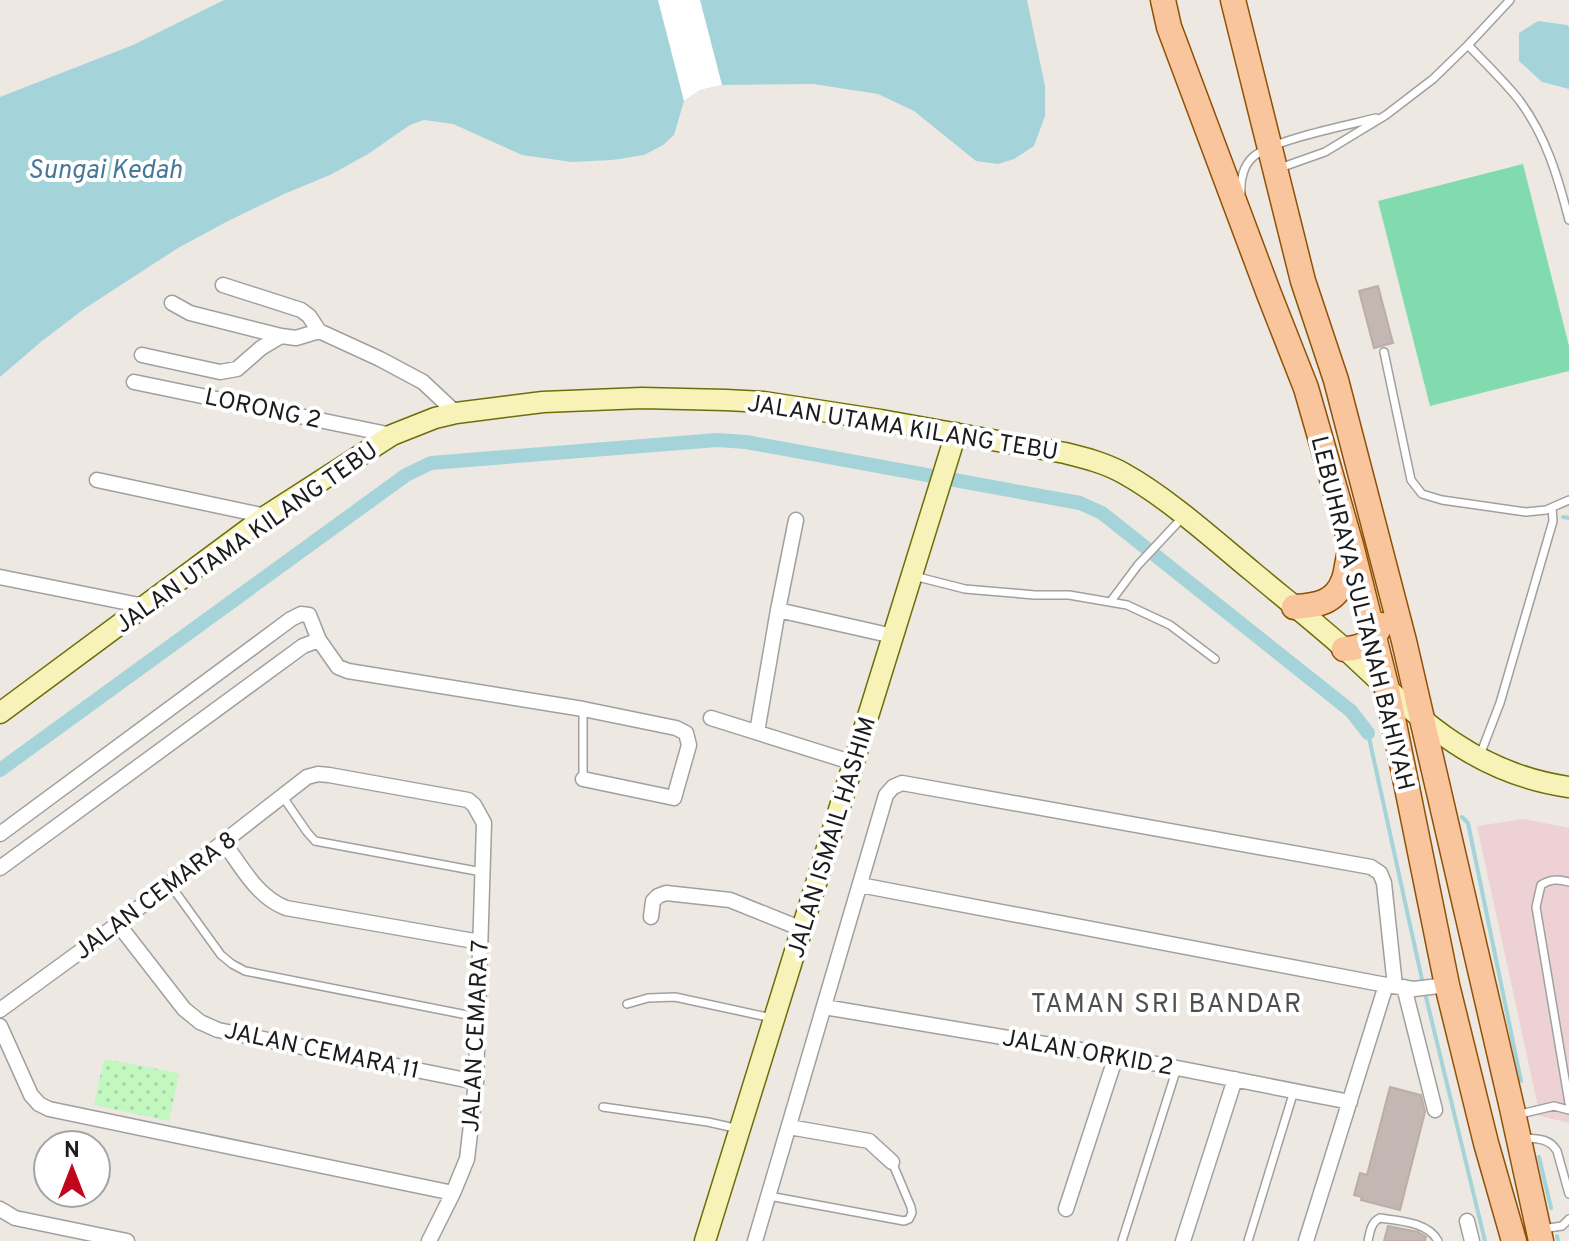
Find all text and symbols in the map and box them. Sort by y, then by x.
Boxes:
water label: Sungai Kedah [28,155,182,188]
street label: LORONG 2 [202,383,323,437]
street label: JALAN UTAMA KILANG TEBU [745,390,1060,468]
street label: LEBUHRAYA SULTANAH BAHIYAH [1302,433,1420,794]
street label: JALAN UTAMA KILANG TEBU [110,436,384,641]
street label: JALAN ISMAIL HASHIM [782,713,884,962]
street label: JALAN CEMARA 8 [69,826,243,967]
street label: JALAN CEMARA 7 [457,939,497,1133]
district label: TAMAN SRI BANDAR [1031,989,1303,1022]
street label: JALAN CEMARA 11 [221,1017,422,1087]
street label: JALAN ORKID 2 [1000,1024,1175,1084]
north arrow [32,1129,112,1209]
text: N [64,1138,80,1165]

